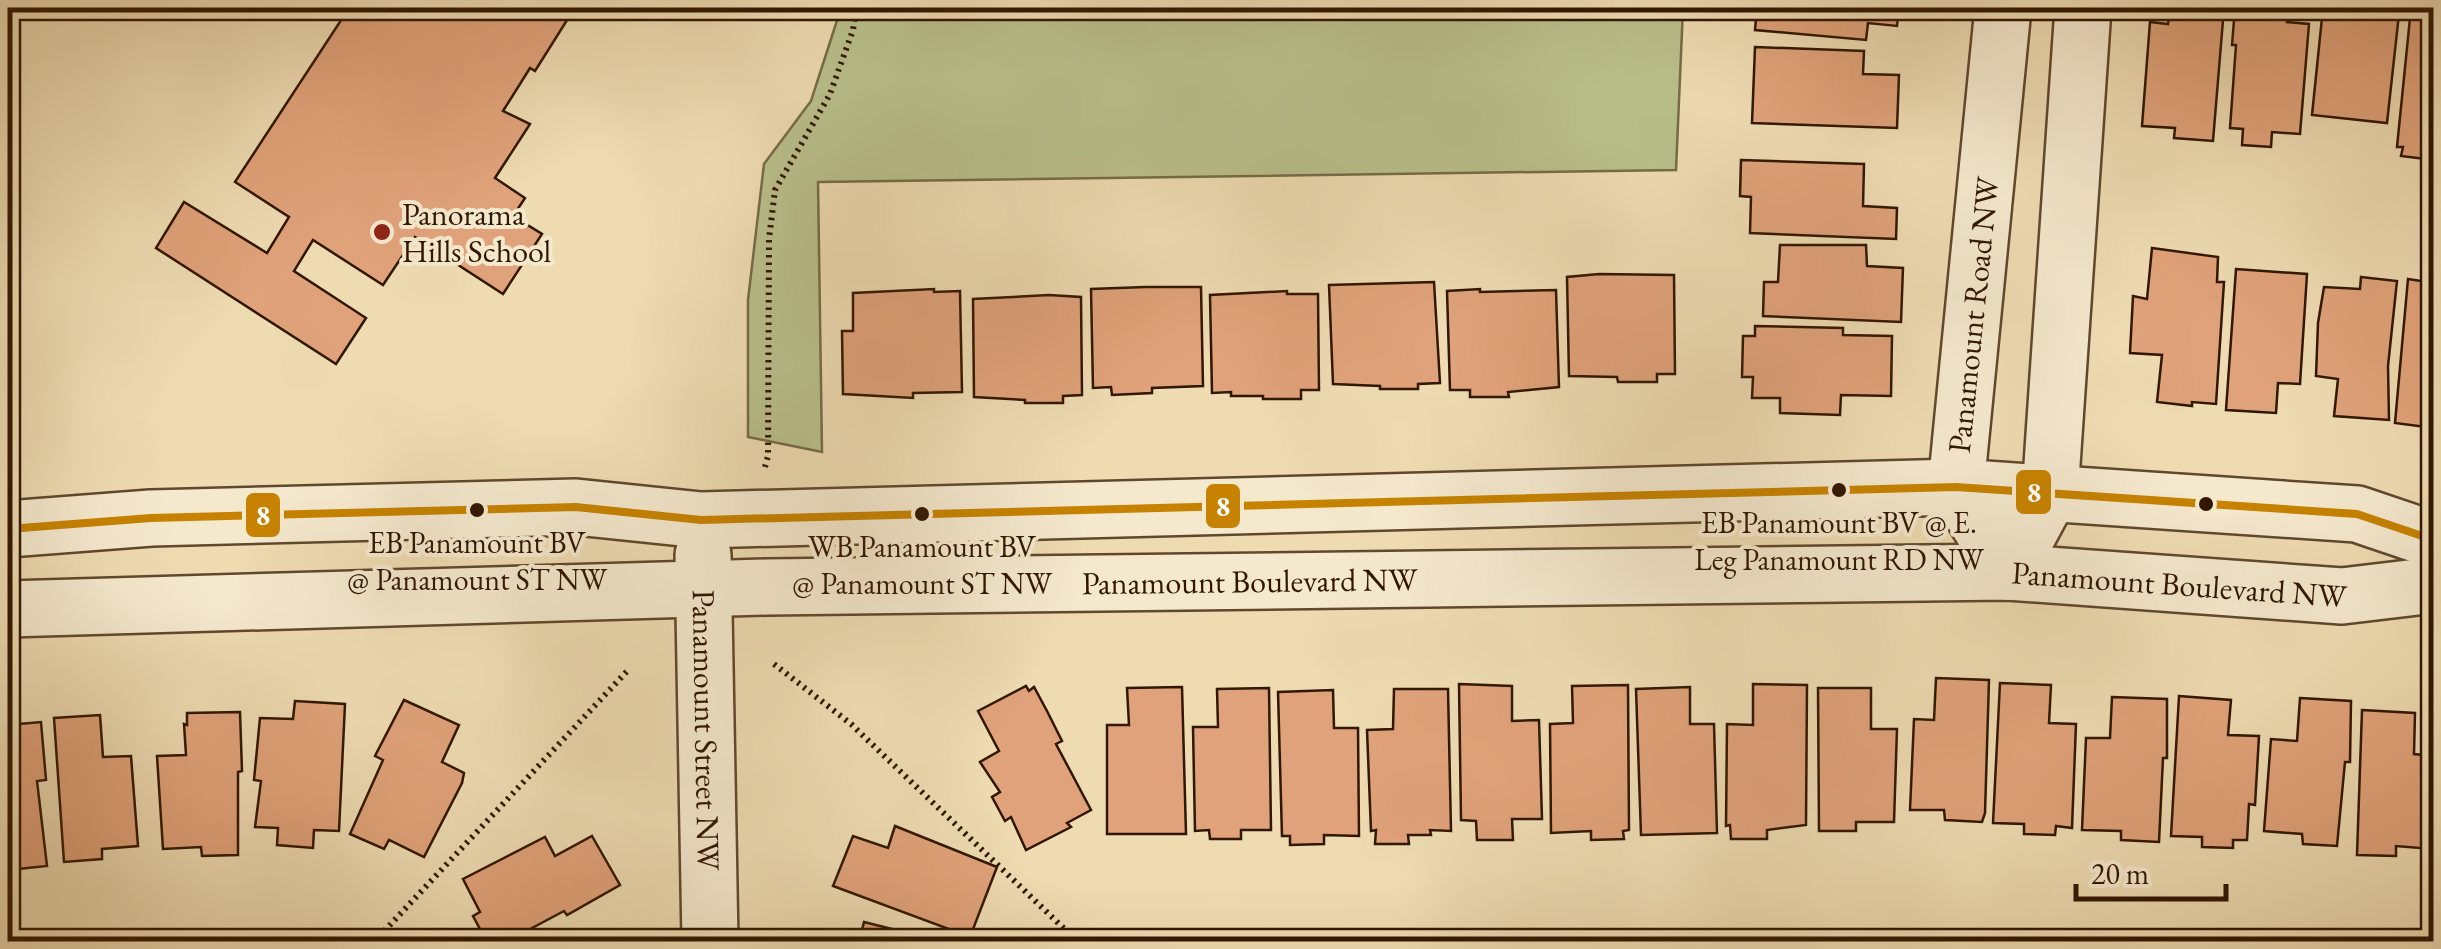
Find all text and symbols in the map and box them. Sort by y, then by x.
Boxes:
street label: Panamount Road NW [1938,174,2008,455]
place label: Panorama Hills School [402,193,551,272]
marker: Panorama Hills School [371,221,393,243]
line badge: 8 [2014,468,2053,516]
text: 8 [2027,474,2041,510]
marker: EB Panamount BV @ E. Leg Panamount RD NW [1829,480,1849,500]
line badge: 8 [1204,482,1242,530]
text: 8 [1216,488,1230,524]
line badge: 8 [244,491,282,539]
unlabelled marker [2196,494,2216,514]
text: 8 [256,497,270,533]
marker: EB Panamount BV @ Panamount ST NW [467,500,487,520]
place label: EB Panamount BV @ E. Leg Panamount RD NW [1694,503,1984,579]
marker: WB Panamount BV @ Panamount ST NW [912,504,932,524]
place label: EB Panamount BV @ Panamount ST NW [347,523,607,599]
place label: WB Panamount BV @ Panamount ST NW [792,527,1052,603]
street label: Panamount Boulevard NW [2010,551,2349,617]
street label: Panamount Boulevard NW [1082,558,1418,604]
street label: Panamount Street NW [683,589,730,872]
scale bar [2076,839,2226,901]
text: 20 m [2091,854,2149,893]

